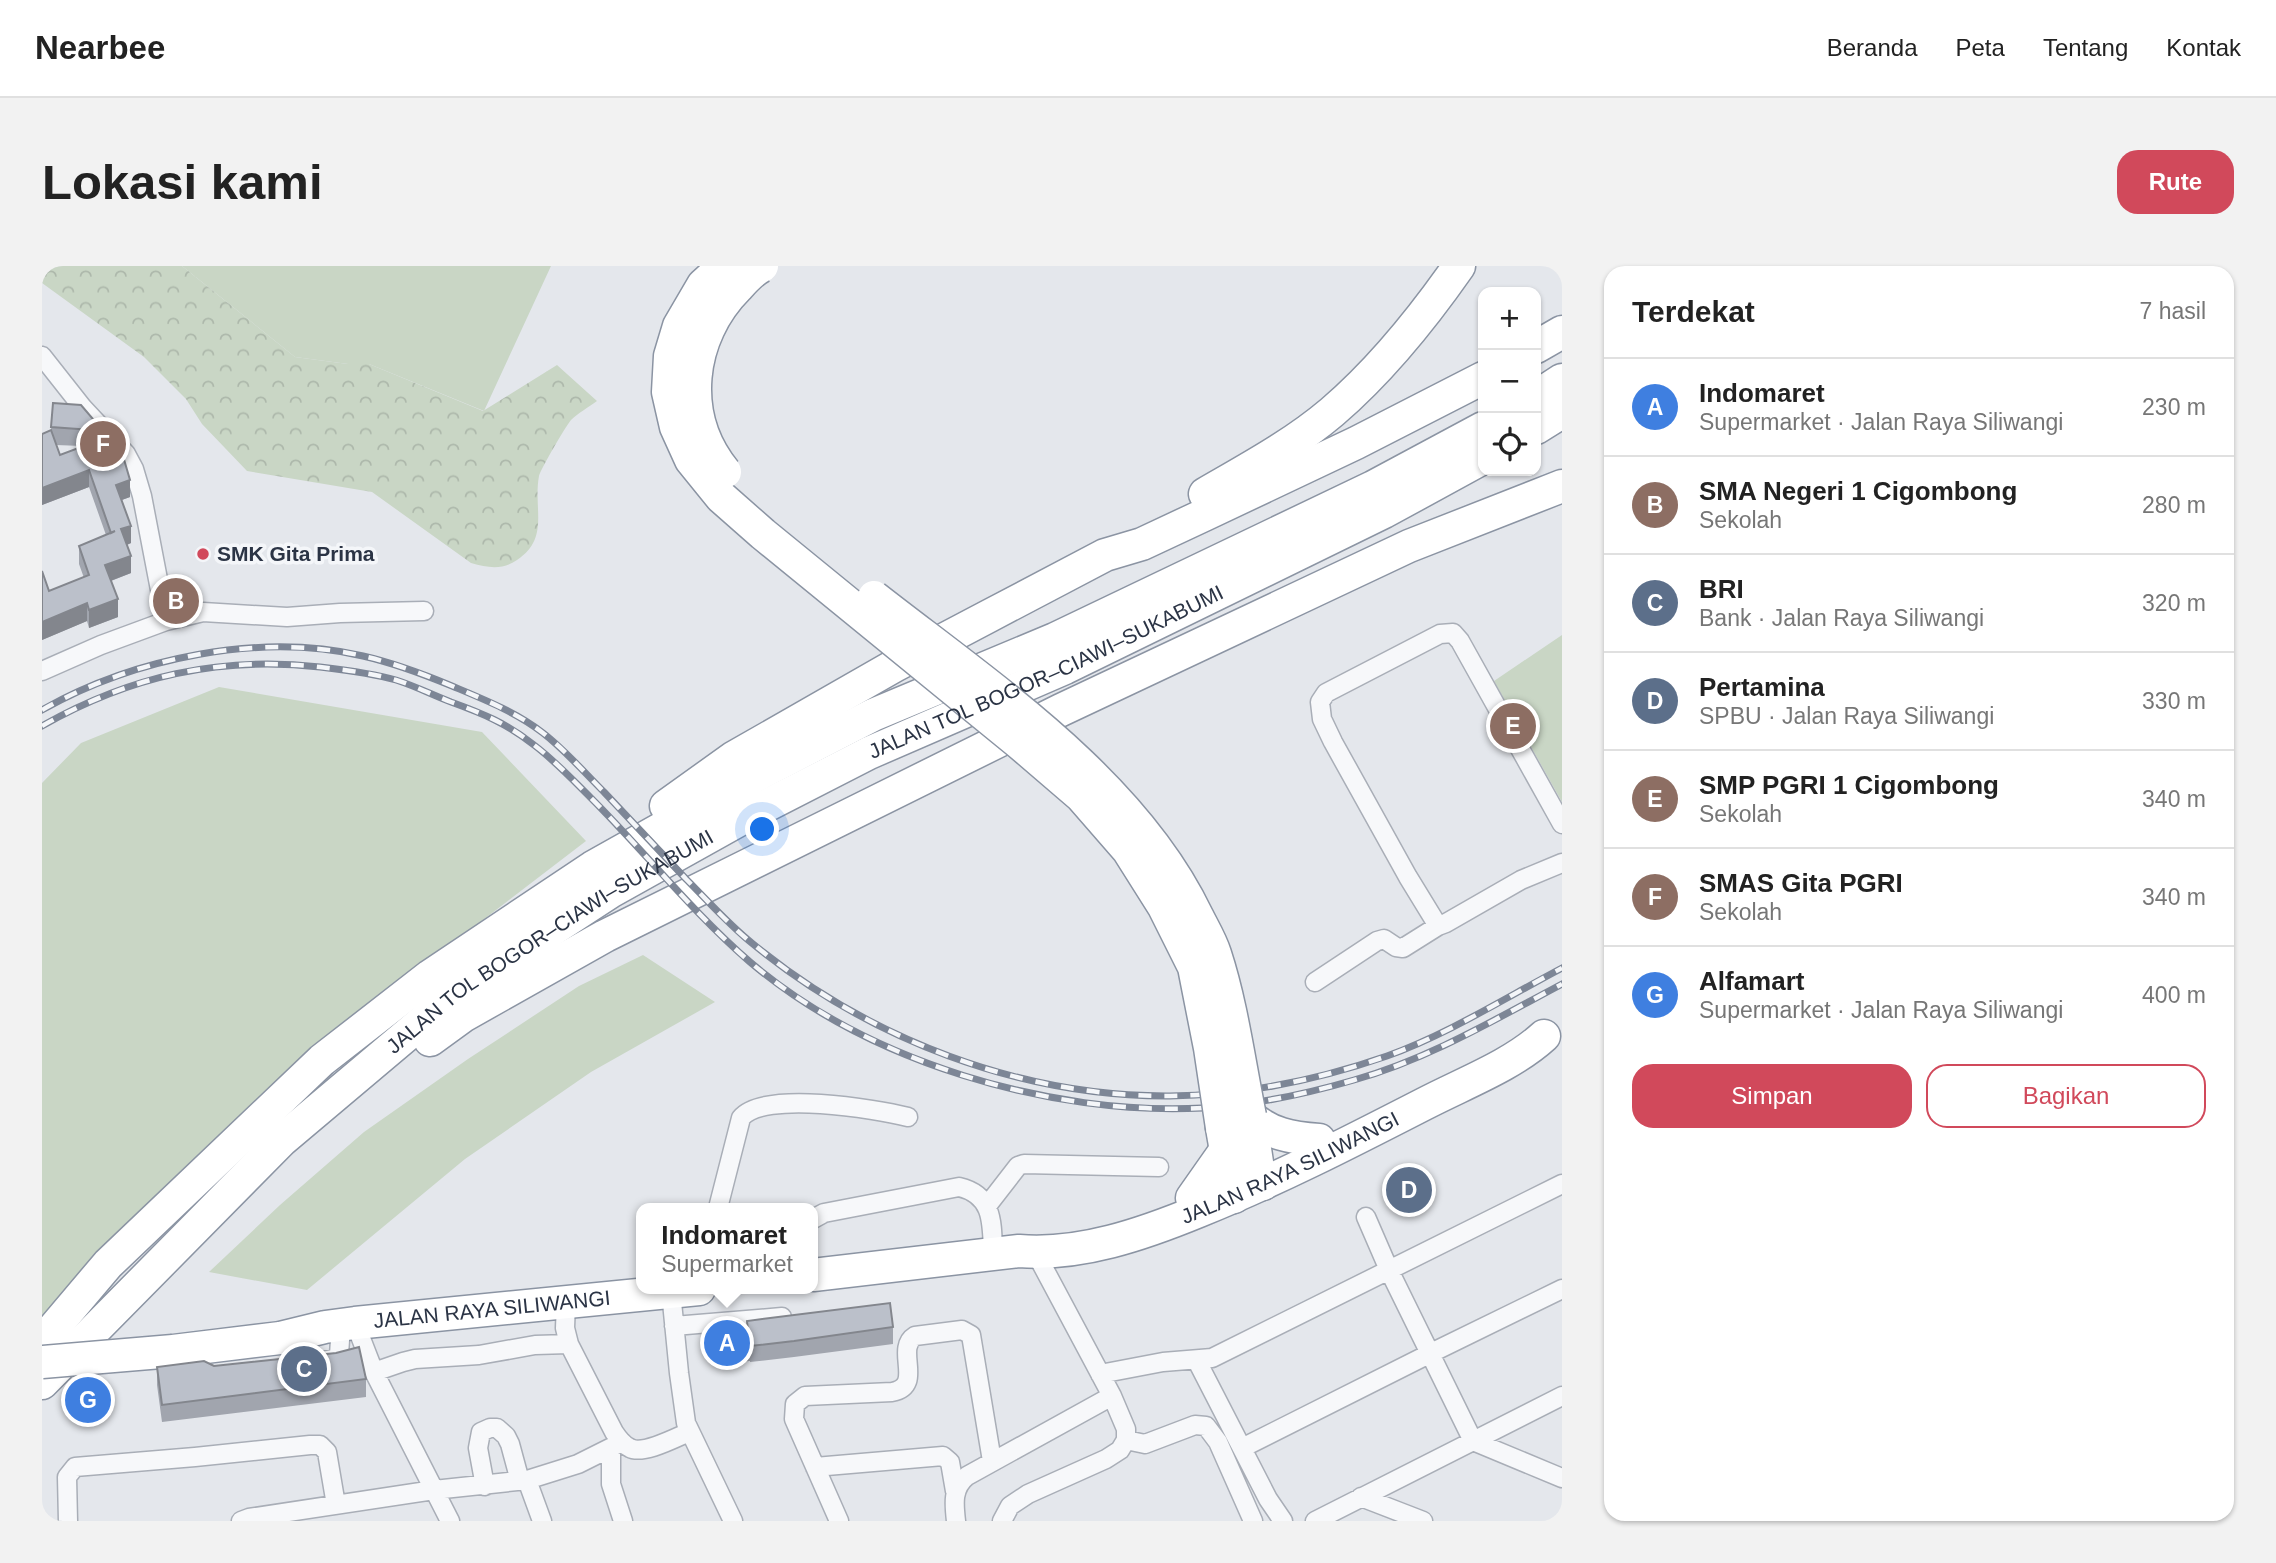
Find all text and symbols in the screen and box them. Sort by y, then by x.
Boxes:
text: Nearbee [35,29,165,66]
text: Beranda [1827,34,1918,61]
text: Peta [1956,34,2005,61]
text: Tentang [2043,34,2128,61]
text: Kontak [2166,34,2241,61]
button: Rute [2117,150,2234,214]
text: Lokasi kami [42,155,323,209]
map controls [1478,287,1541,476]
button: + [1478,287,1541,350]
text: Terdekat [1632,295,1755,328]
text: 7 hasil [2140,298,2206,324]
button: − [1478,350,1541,413]
text: Indomaret [1699,378,1825,408]
text: A [1647,394,1663,420]
text: 230 m [2142,394,2206,420]
text: Supermarket · Jalan Raya Siliwangi [1699,409,2063,435]
button: locate [1478,413,1541,476]
pin: F [80,418,126,470]
text: SMA Negeri 1 Cigombong [1699,476,2017,506]
text: B [1647,492,1663,518]
text: 280 m [2142,492,2206,518]
text: Sekolah [1699,507,1782,533]
place label: SMK Gita Prima [217,542,375,565]
marker: SMK Gita Prima [195,546,211,562]
text: BRI [1699,574,1744,604]
pin: B [153,575,199,627]
street label: JALAN TOL BOGOR–CIAWI–SUKABUMI [865,580,1227,763]
text: C [1647,590,1663,616]
text: 320 m [2142,590,2206,616]
text: Bank · Jalan Raya Siliwangi [1699,605,1984,631]
text: Pertamina [1699,672,1825,702]
text: D [1647,688,1663,714]
text: 330 m [2142,688,2206,714]
pin: E [1490,700,1536,752]
text: SPBU · Jalan Raya Siliwangi [1699,703,1994,729]
text: SMP PGRI 1 Cigombong [1699,770,1999,800]
text: E [1647,786,1663,812]
text: 340 m [2142,786,2206,812]
text: Sekolah [1699,801,1782,827]
your location [745,812,779,846]
street label: JALAN TOL BOGOR–CIAWI–SUKABUMI [382,825,717,1058]
text: SMAS Gita PGRI [1699,868,1903,898]
text: F [1648,884,1662,910]
text: 340 m [2142,884,2206,910]
text: Sekolah [1699,899,1782,925]
text: Alfamart [1699,966,1804,996]
text: G [1646,982,1664,1008]
text: 400 m [2142,982,2206,1008]
text: Supermarket · Jalan Raya Siliwangi [1699,997,2063,1023]
button: Simpan [1632,1064,1912,1128]
button: Bagikan [1926,1064,2206,1128]
street label: JALAN RAYA SILIWANGI [1178,1107,1402,1228]
pin: D [1386,1164,1432,1216]
popup [636,1203,818,1294]
text: Indomaret [661,1220,787,1250]
text: Supermarket [661,1251,793,1277]
street label: JALAN RAYA SILIWANGI [372,1286,611,1332]
pin: A [704,1317,750,1369]
pin: C [281,1343,327,1395]
pin: G [65,1374,111,1426]

